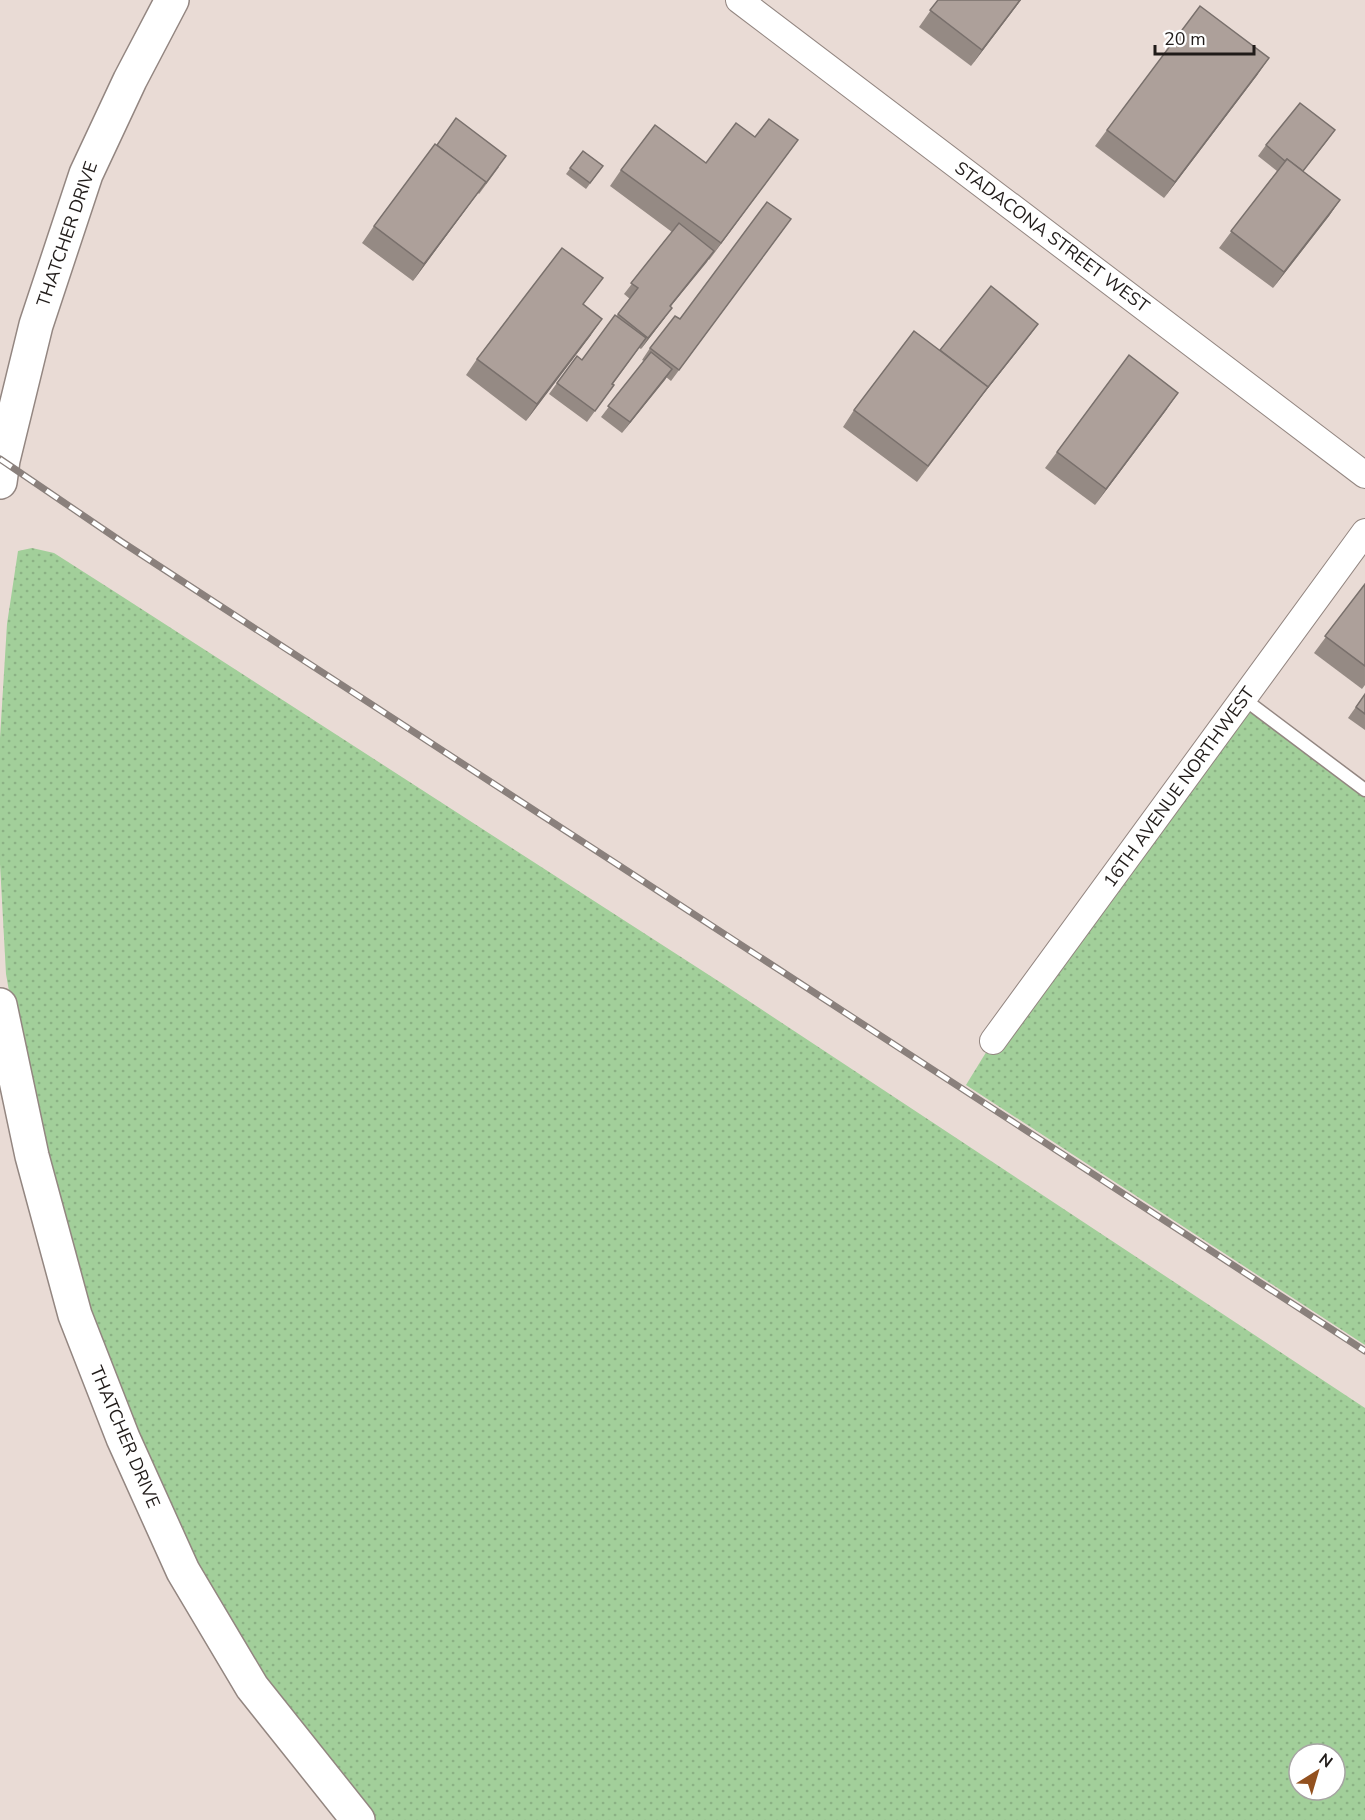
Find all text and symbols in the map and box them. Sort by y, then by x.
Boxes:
scale bar [1155,18,1254,56]
text: 20 m [1164,27,1206,51]
street label: STADACONA STREET WEST [950,156,1154,318]
street label: THATCHER DRIVE [31,158,103,310]
street label: 16TH AVENUE NORTHWEST [1098,682,1260,892]
street label: THATCHER DRIVE [84,1362,166,1512]
north arrow [1287,1742,1347,1802]
text: N [1314,1748,1337,1773]

